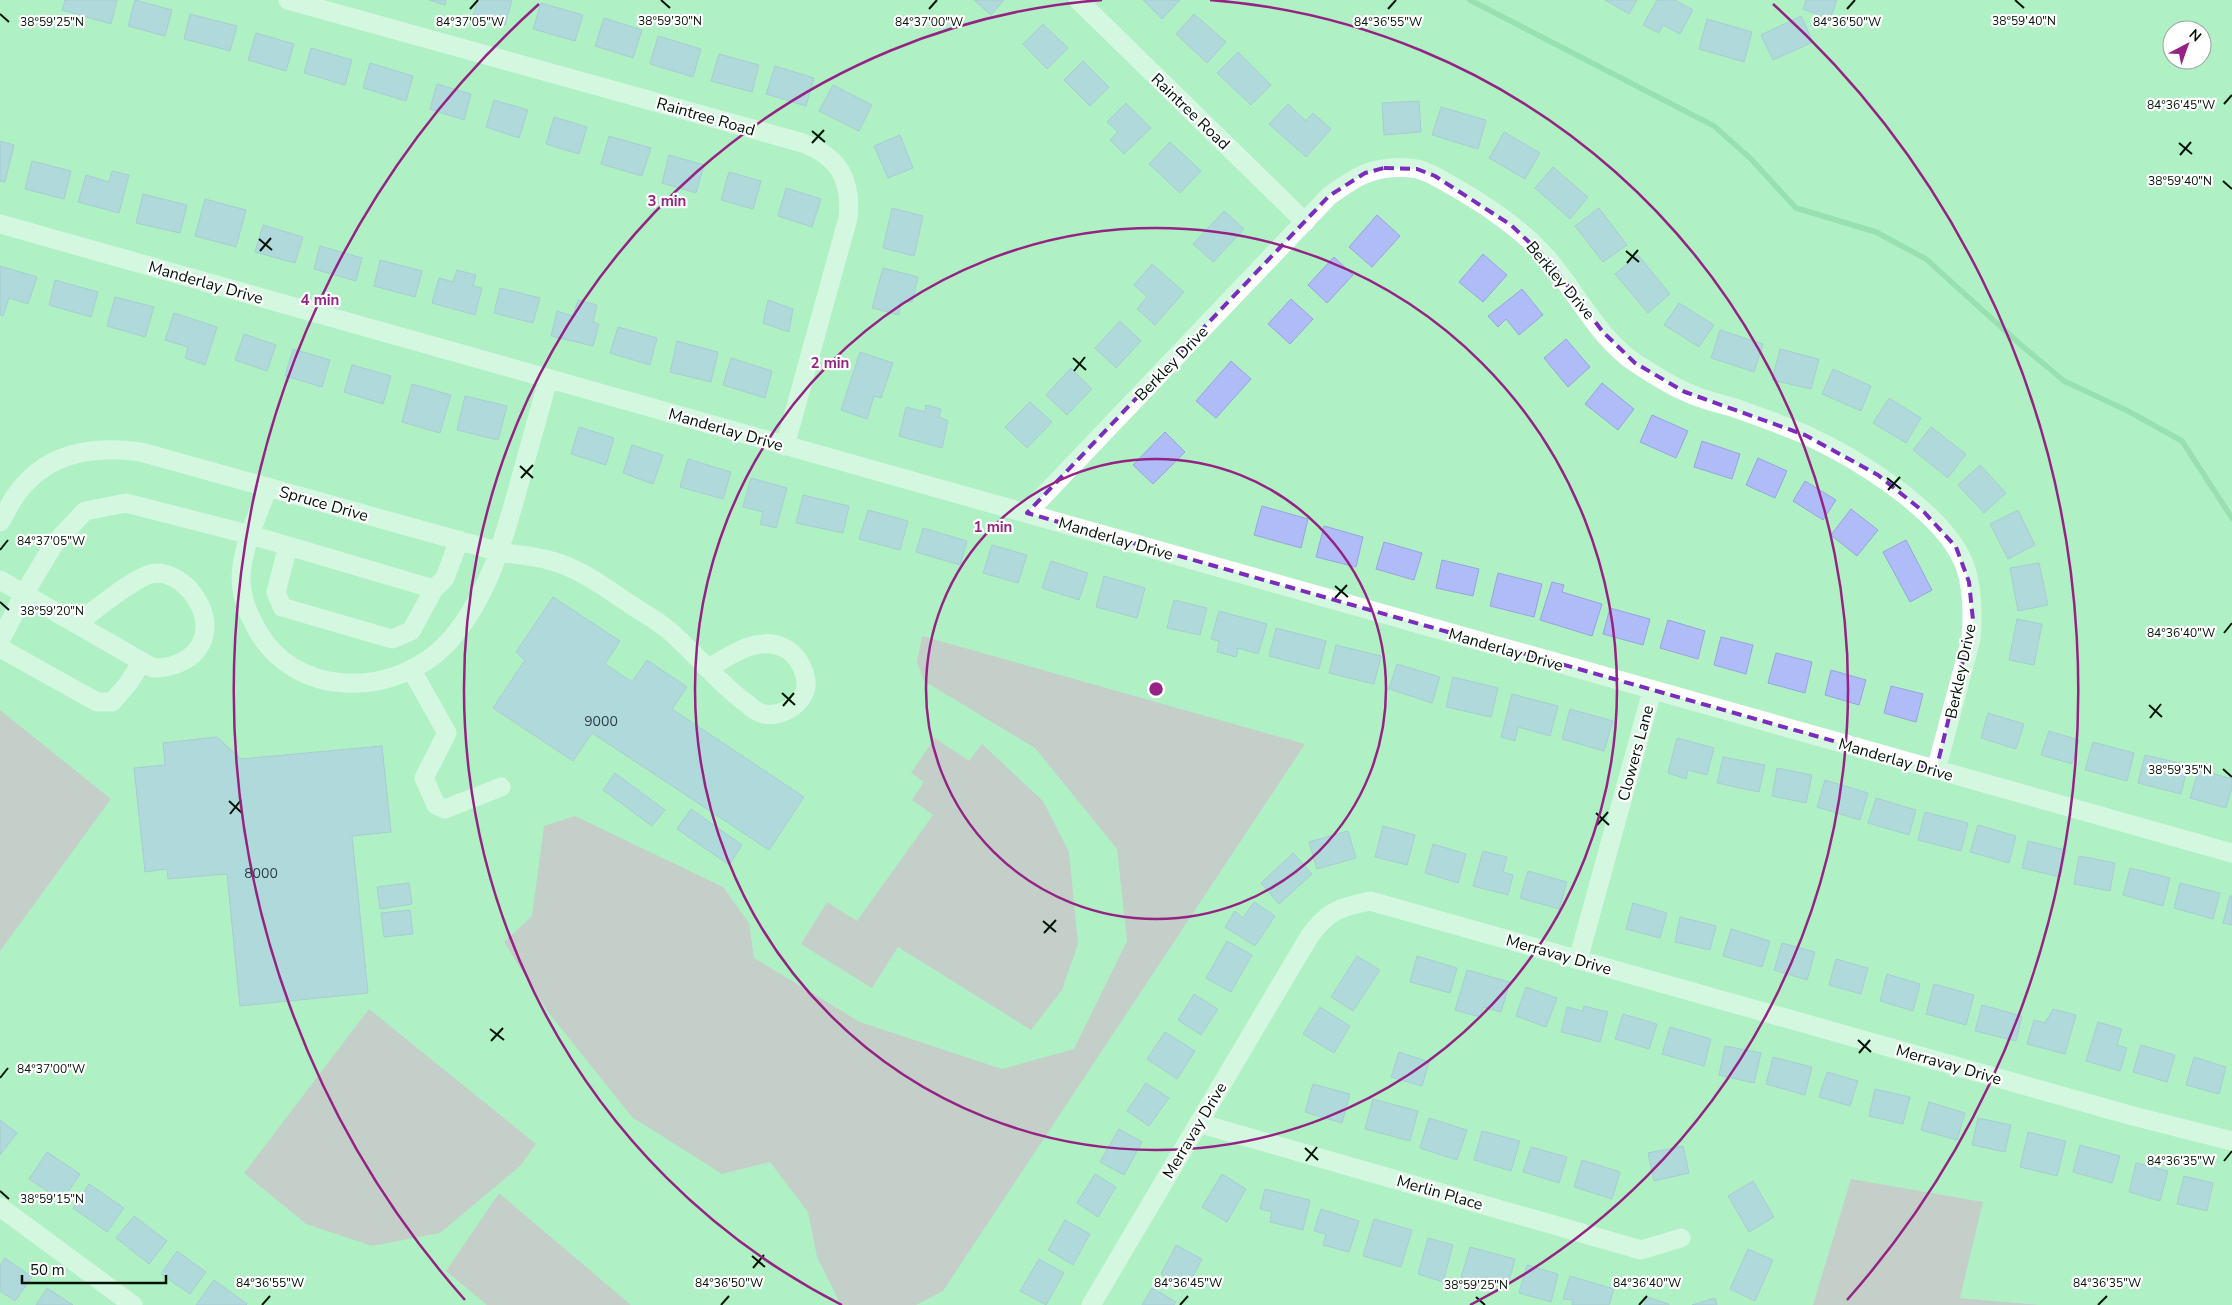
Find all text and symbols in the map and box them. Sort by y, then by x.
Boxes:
text: 38°59'30"N [638,13,702,29]
text: 38°59'40"N [1992,13,2056,29]
text: 38°59'25"N [20,14,84,30]
text: 84°37'05"W [436,14,504,30]
text: 84°37'00"W [895,14,963,30]
text: 84°36'55"W [1354,14,1422,30]
text: 84°36'50"W [1813,14,1881,30]
north arrow [2162,20,2212,70]
text: N [2185,25,2205,46]
street label: Raintree Road [1146,69,1234,155]
street label: Raintree Road [654,92,758,142]
text: 84°36'45"W [2147,97,2215,113]
text: 38°59'40"N [2148,173,2212,189]
text: 3 min [648,191,686,211]
street label: Berkley Drive [1521,237,1600,325]
street label: Manderlay Drive [146,256,266,310]
text: 4 min [301,290,339,310]
street label: Berkley Drive [1130,321,1213,406]
text: 2 min [811,353,849,373]
street label: Manderlay Drive [666,403,786,457]
street label: Spruce Drive [277,481,371,527]
street label: Manderlay Drive [1056,512,1176,566]
text: 1 min [974,517,1012,537]
text: 84°37'05"W [17,533,85,549]
text: 38°59'20"N [20,603,84,619]
street label: Berkley Drive [1940,622,1982,721]
street label: Manderlay Drive [1446,623,1566,677]
text: 84°36'40"W [2147,625,2215,641]
centre of rings [1147,680,1165,698]
street label: Clowers Lane [1613,703,1659,804]
house number: 9000 [584,712,618,731]
street label: Manderlay Drive [1836,733,1956,787]
text: 38°59'35"N [2148,762,2212,778]
house number: 8000 [244,864,278,883]
street label: Merravay Drive [1503,929,1614,981]
street label: Merravay Drive [1893,1039,2004,1091]
text: 84°37'00"W [17,1061,85,1077]
street label: Merravay Drive [1157,1078,1232,1183]
text: 84°36'35"W [2147,1153,2215,1169]
street label: Merlin Place [1394,1170,1485,1216]
text: 38°59'15"N [20,1191,84,1207]
scale bar [22,1252,166,1284]
text: 50 m [30,1260,65,1280]
text: 84°36'55"W [236,1275,304,1291]
text: 84°36'50"W [695,1275,763,1291]
text: 84°36'45"W [1154,1275,1222,1291]
text: 84°36'40"W [1613,1275,1681,1291]
text: 84°36'35"W [2073,1275,2141,1291]
text: 38°59'25"N [1444,1277,1508,1293]

